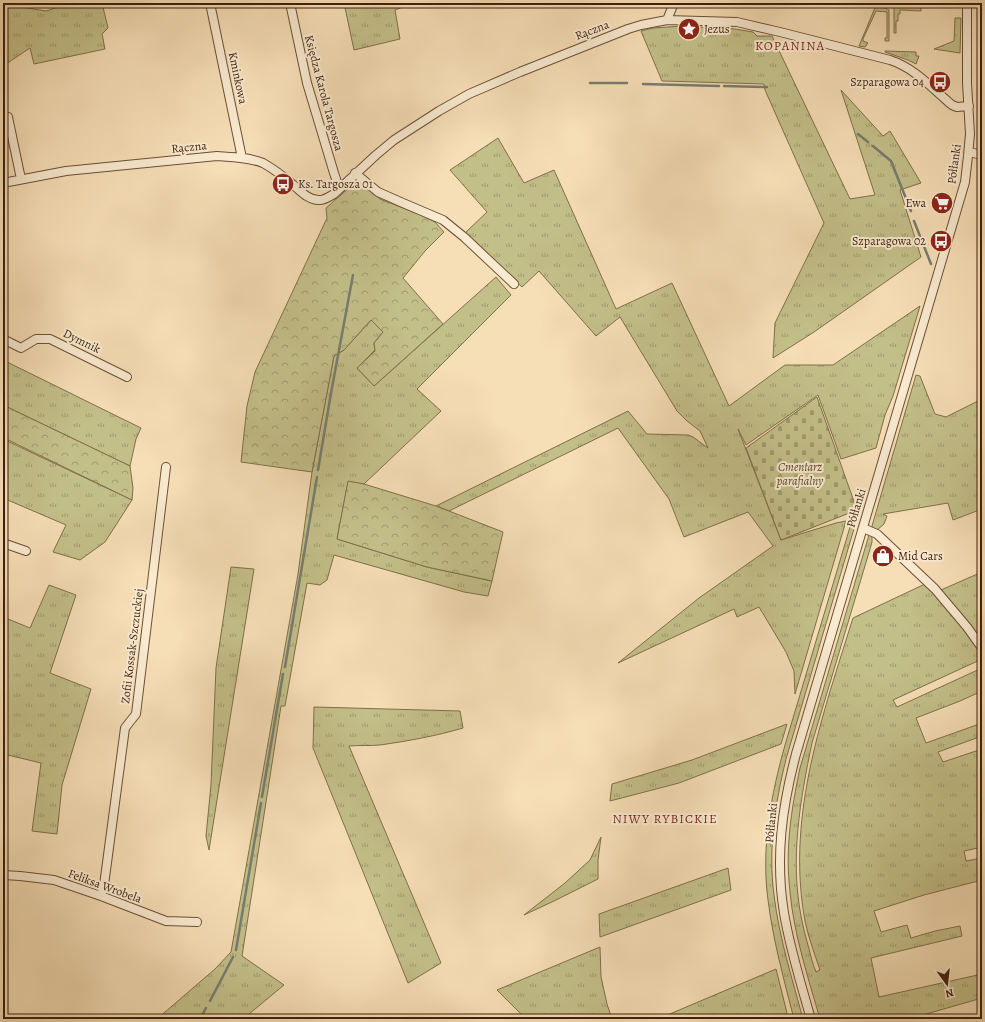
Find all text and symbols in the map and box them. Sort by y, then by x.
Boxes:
street label: Rączna [573,16,612,44]
place icon: Jezus [676,16,702,42]
place label: Jezus [704,21,730,37]
street label: Księdza Karola Targosza [301,33,347,153]
district label: KOPANINA [755,37,825,54]
street label: Kminkowa [225,50,251,106]
bus stop icon: Szparagowa 04 [927,69,953,95]
place label: Szparagowa 04 [850,74,925,90]
street label: Rączna [171,137,208,157]
street label: Półłanki [943,143,965,185]
bus stop icon: Ks. Targosza 01 [270,171,296,197]
place label: Ks. Targosza 01 [298,176,373,192]
supermarket icon: Ewa [929,190,955,216]
place label: Ewa [905,195,926,211]
bus stop icon: Szparagowa 02 [928,228,954,254]
place label: Szparagowa 02 [852,233,926,249]
street label: Dymnik [61,325,103,357]
park label: Cmentarz parafialny [776,459,824,489]
street label: Półłanki [842,487,870,529]
shop icon: Mid Cars [870,543,896,569]
place label: Mid Cars [898,548,943,564]
street label: Zofii Kossak-Szczuckiej [117,588,147,704]
street label: Półłanki [761,802,781,844]
district label: NIWY RYBICKIE [612,810,718,827]
street label: Feliksa Wrobela [66,865,144,907]
north arrow [927,964,967,1004]
text: N [944,985,955,1001]

